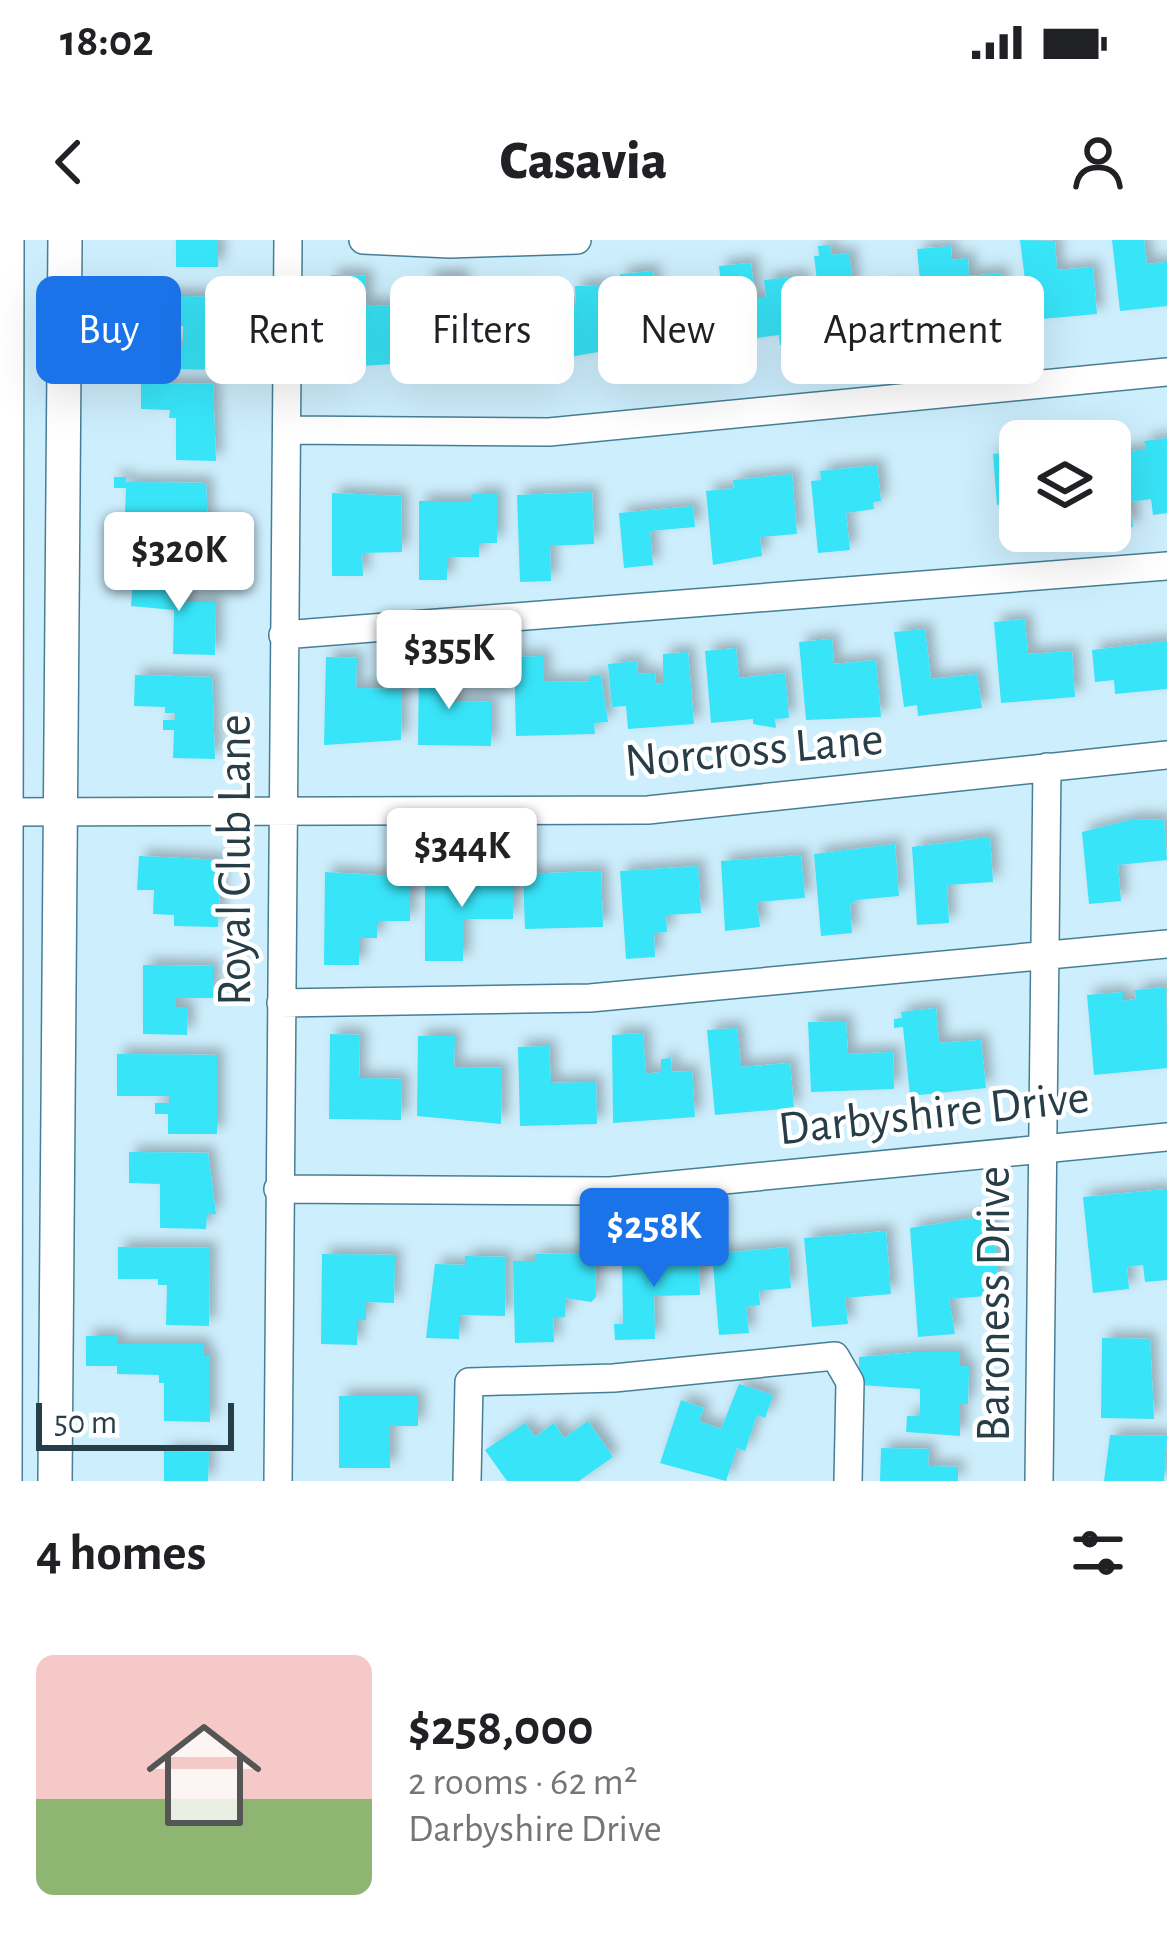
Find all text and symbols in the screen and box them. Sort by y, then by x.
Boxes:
text: 18:02 [60,19,153,64]
icon: back [36,129,102,195]
icon: person [1065,129,1131,195]
text: Casavia [500,135,667,189]
chip: Buy [36,276,181,384]
chip: Rent [205,276,366,384]
chip: Filters [390,276,574,384]
chip: New [598,276,757,384]
chip: Apartment [781,276,1044,384]
map controls [999,420,1131,552]
button: layers [999,420,1131,552]
pin: $320K [95,512,263,614]
text: $320K [131,531,227,570]
pin: $355K [365,610,533,712]
text: $355K [404,629,494,668]
street label: Royal Club Lane [212,714,260,1006]
street label: Norcross Lane [623,716,885,786]
pin: $344K [378,808,546,910]
text: $344K [414,827,510,866]
street label: Darbyshire Drive [776,1074,1092,1154]
street label: Baroness Drive [971,1166,1019,1442]
pin: $258K [570,1188,738,1290]
text: $258K [607,1207,701,1246]
scale bar [36,1397,234,1450]
text: 50 m [54,1407,117,1440]
icon: filters [1065,1520,1131,1586]
text: 4 homes [36,1528,206,1579]
icon: home [132,1703,276,1847]
text: $258,000 [408,1703,594,1754]
text: 2 rooms · 62 m² [408,1763,637,1802]
text: Darbyshire Drive [408,1810,662,1849]

